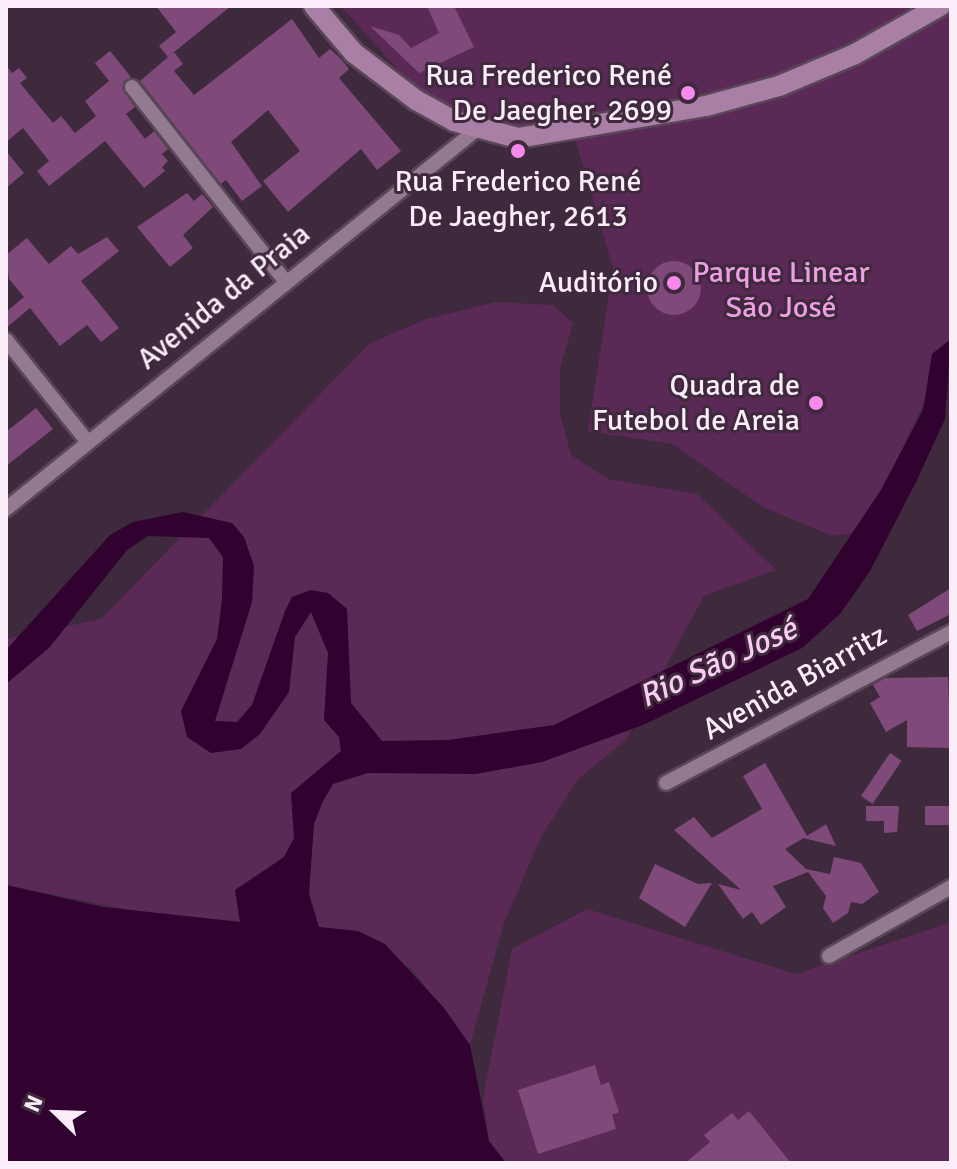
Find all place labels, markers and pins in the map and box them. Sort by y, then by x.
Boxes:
place label: Rua Frederico René De Jaegher, 2699 [425,58,672,128]
marker: Rua Frederico René De Jaegher, 2699 [679,84,697,102]
marker: Rua Frederico René De Jaegher, 2613 [509,142,527,160]
place label: Rua Frederico René De Jaegher, 2613 [395,164,641,234]
place label: Auditório [539,265,658,301]
marker: Auditório [665,274,683,292]
place label: Quadra de Futebol de Areia [592,368,800,438]
marker: Quadra de Futebol de Areia [807,394,825,412]

